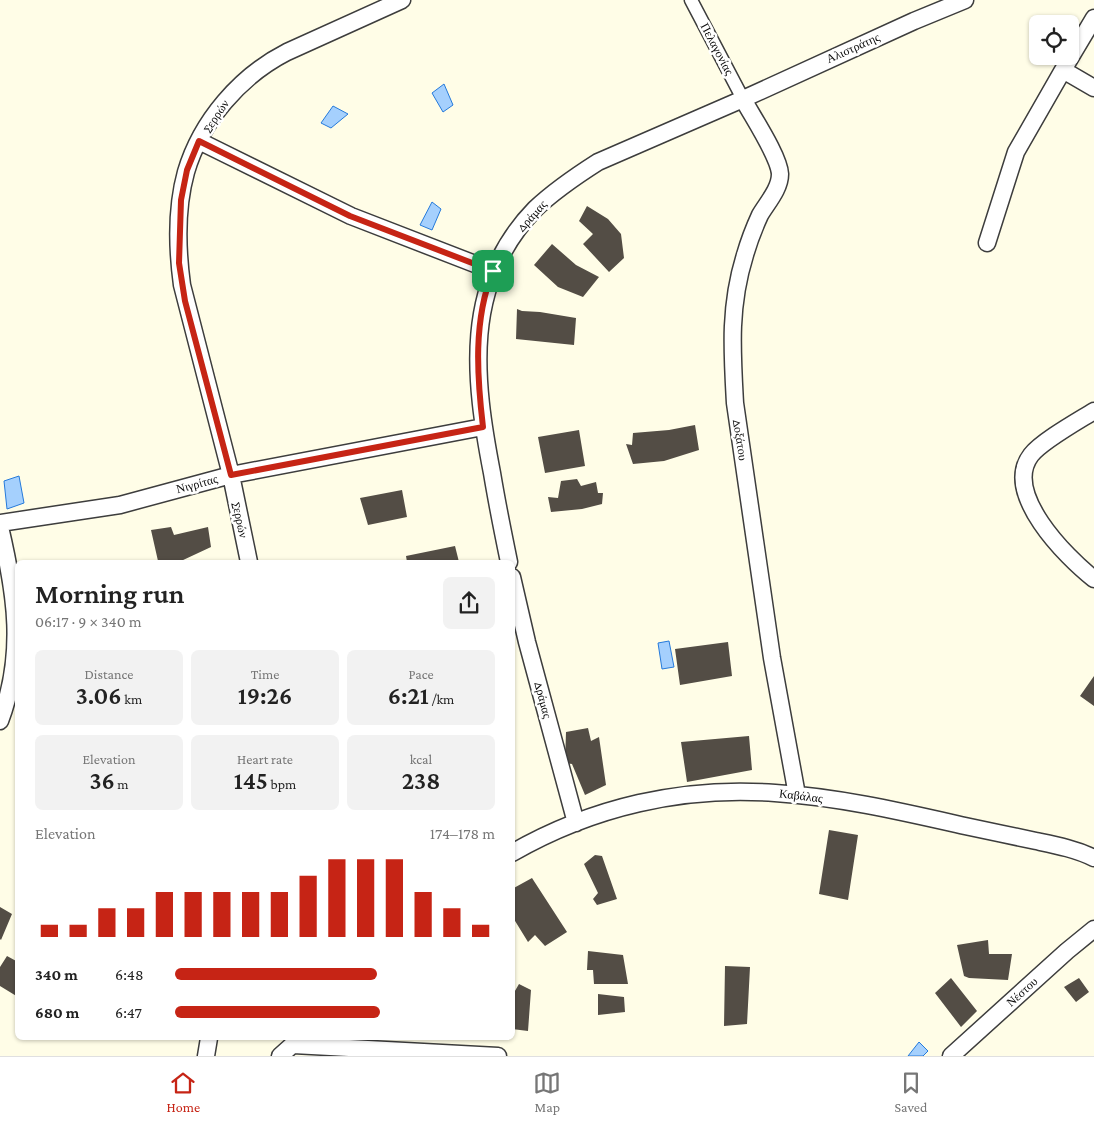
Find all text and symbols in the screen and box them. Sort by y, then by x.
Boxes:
map controls [1029,15,1079,65]
button: locate [1029,15,1079,65]
street label: Πελαγονίας [697,21,737,78]
street label: Αλιστράτης [824,30,882,66]
street label: Σερρών [200,97,232,135]
street label: Δράμας [514,197,550,235]
pin [472,250,514,292]
icon: arrive [479,257,507,285]
street label: Δοξάτου [730,418,750,462]
street label: Νιγρίτας [175,472,219,496]
street label: Σερρών [229,501,251,540]
button: share [443,577,495,629]
text: Morning run [35,578,184,609]
text: 06:17 · 9 × 340 m [35,613,142,630]
text: Distance [85,666,133,682]
text: Time [251,666,279,682]
text: Pace [408,666,434,682]
street label: Δράμας [531,680,555,720]
text: 3.06 [76,682,122,709]
text: 19:26 [238,682,292,709]
text: 6:21 [388,682,429,709]
text: km [122,691,142,707]
text: /km [429,691,454,707]
text: Elevation [82,751,136,767]
text: Heart rate [237,751,293,767]
text: kcal [410,751,432,767]
text: 36 [89,767,115,794]
text: 145 [234,767,268,794]
text: 238 [402,767,440,794]
text: m [115,776,129,792]
text: bpm [268,776,296,792]
street label: Καβάλας [778,786,824,806]
text: Elevation [35,825,96,842]
text: 174–178 m [430,825,495,842]
text: 340 m [35,966,78,983]
text: 6:48 [115,966,144,983]
street label: Νέστου [1004,974,1040,1010]
text: 680 m [35,1004,79,1021]
text: 6:47 [115,1004,142,1021]
tab: Home [167,1069,200,1115]
tab: Map [533,1069,561,1115]
tab: Saved [895,1069,927,1115]

